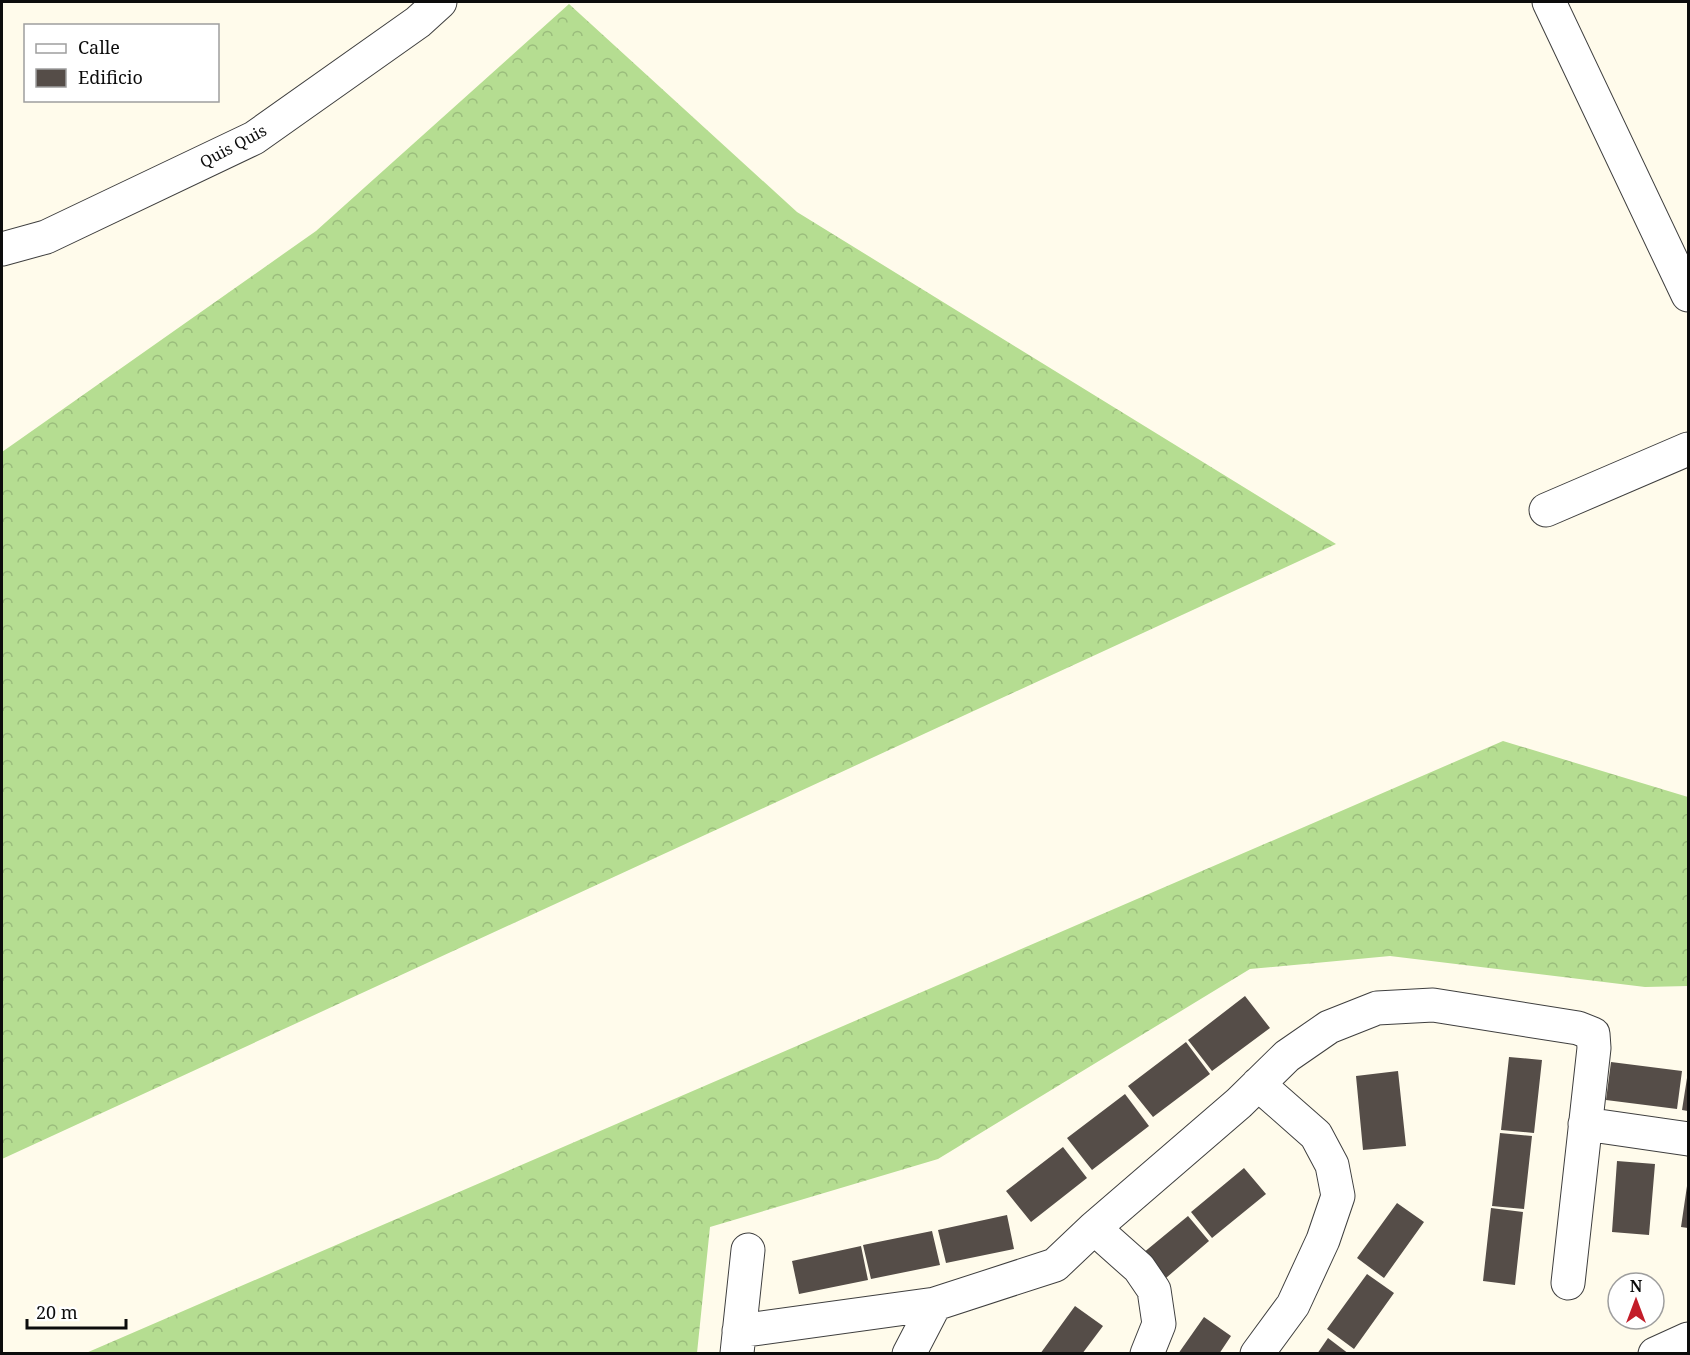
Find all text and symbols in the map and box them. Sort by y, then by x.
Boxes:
legend [24,24,219,102]
text: Calle [78,35,120,59]
text: Edificio [78,65,143,89]
street label: Quis Quis [196,119,270,173]
north arrow [1606,1271,1666,1331]
text: N [1630,1275,1643,1297]
scale bar [27,1292,126,1330]
text: 20 m [36,1300,78,1324]

